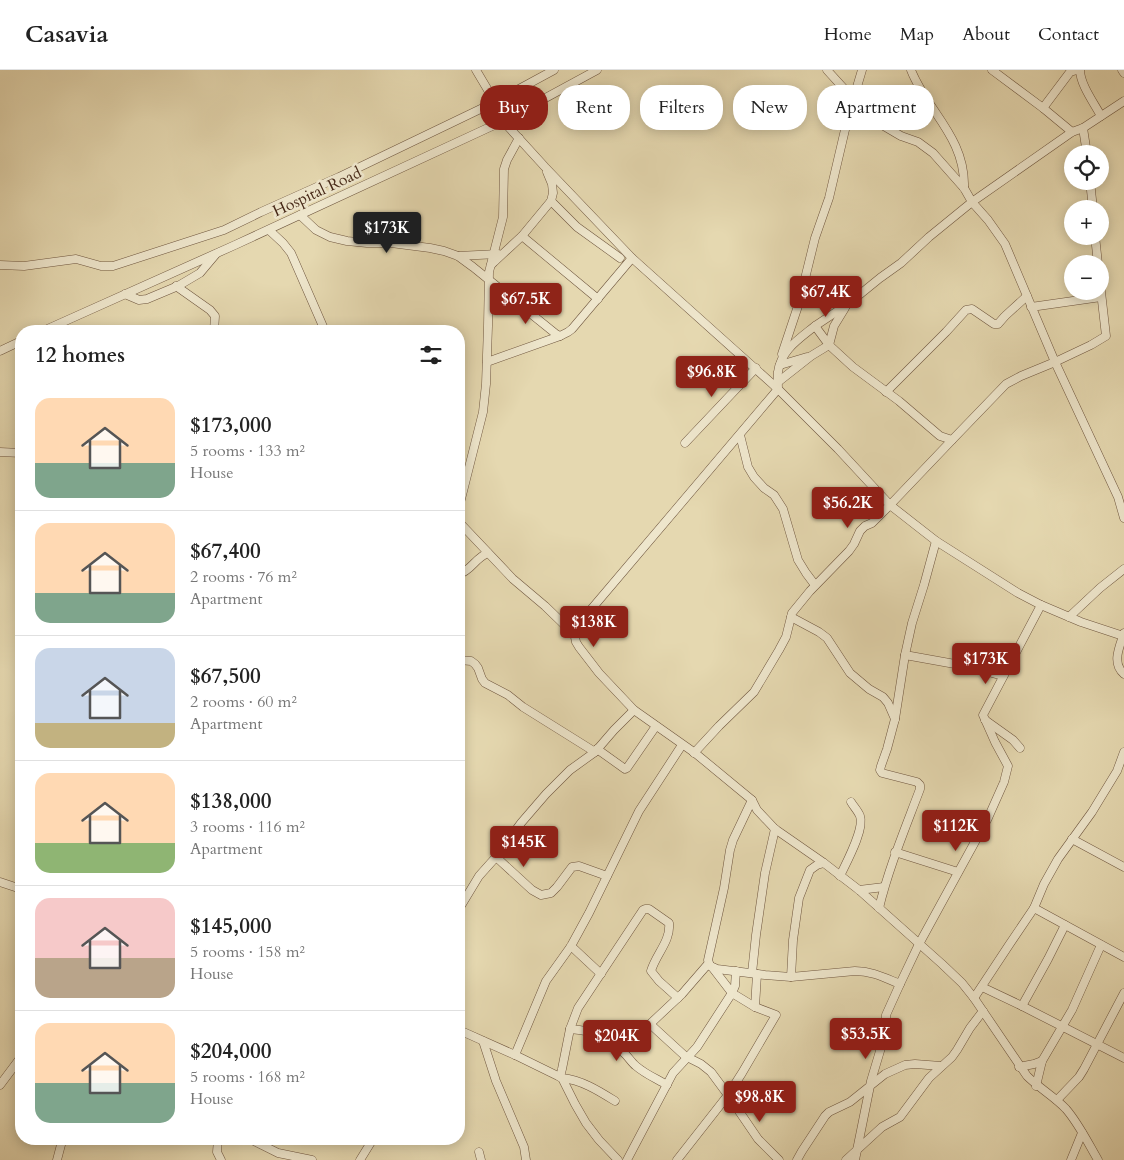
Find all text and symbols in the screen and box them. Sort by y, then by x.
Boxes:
text: Casavia [25,18,108,51]
text: Home [824,22,872,47]
text: Map [900,22,934,47]
text: About [962,22,1010,47]
text: Contact [1038,22,1099,47]
chip: Buy [480,85,548,130]
chip: Rent [558,85,630,130]
chip: Filters [640,85,723,130]
chip: New [733,85,807,130]
chip: Apartment [817,85,934,130]
map controls [1064,145,1109,300]
button: locate [1064,145,1109,190]
street label: Hospital Road [269,162,366,222]
button: + [1064,200,1109,245]
pin: $173K [352,212,422,254]
text: $173K [364,217,410,239]
button: − [1064,255,1109,300]
pin: $67.4K [785,276,867,318]
text: $67.4K [801,281,851,303]
pin: $67.5K [485,282,567,325]
text: $67.5K [501,288,551,310]
text: 12 homes [35,341,125,370]
icon: filters [417,341,445,369]
pin: $96.8K [671,356,753,398]
text: $96.8K [687,361,737,383]
text: $173,000 [190,411,271,440]
icon: home [75,418,135,478]
text: 5 rooms · 133 m² [190,440,305,462]
text: House [190,462,233,484]
pin: $56.2K [807,486,889,529]
text: $56.2K [823,492,873,514]
text: $67,400 [190,537,261,566]
icon: home [75,543,135,603]
text: 2 rooms · 76 m² [190,566,297,588]
text: Apartment [190,588,263,610]
pin: $138K [559,606,629,648]
text: $138K [571,611,617,633]
pin: $173K [951,642,1021,685]
text: $173K [963,648,1009,670]
text: $67,500 [190,662,261,691]
icon: home [75,668,135,728]
text: 2 rooms · 60 m² [190,691,297,713]
text: Apartment [190,713,263,735]
text: $138,000 [190,787,271,816]
icon: home [75,793,135,853]
pin: $112K [921,810,991,852]
text: $112K [933,815,979,837]
text: 3 rooms · 116 m² [190,816,305,838]
pin: $145K [489,826,559,868]
text: $145K [501,831,547,853]
text: Apartment [190,838,263,860]
text: $145,000 [190,912,271,941]
icon: home [75,918,135,978]
text: 5 rooms · 158 m² [190,941,305,963]
text: House [190,963,233,985]
pin: $53.5K [825,1018,907,1060]
pin: $204K [582,1020,652,1062]
text: $53.5K [841,1023,891,1045]
text: $204K [594,1025,640,1047]
text: $204,000 [190,1037,271,1066]
icon: home [75,1043,135,1103]
text: 5 rooms · 168 m² [190,1066,305,1088]
pin: $98.8K [719,1080,801,1123]
text: $98.8K [735,1086,785,1108]
text: House [190,1088,233,1110]

